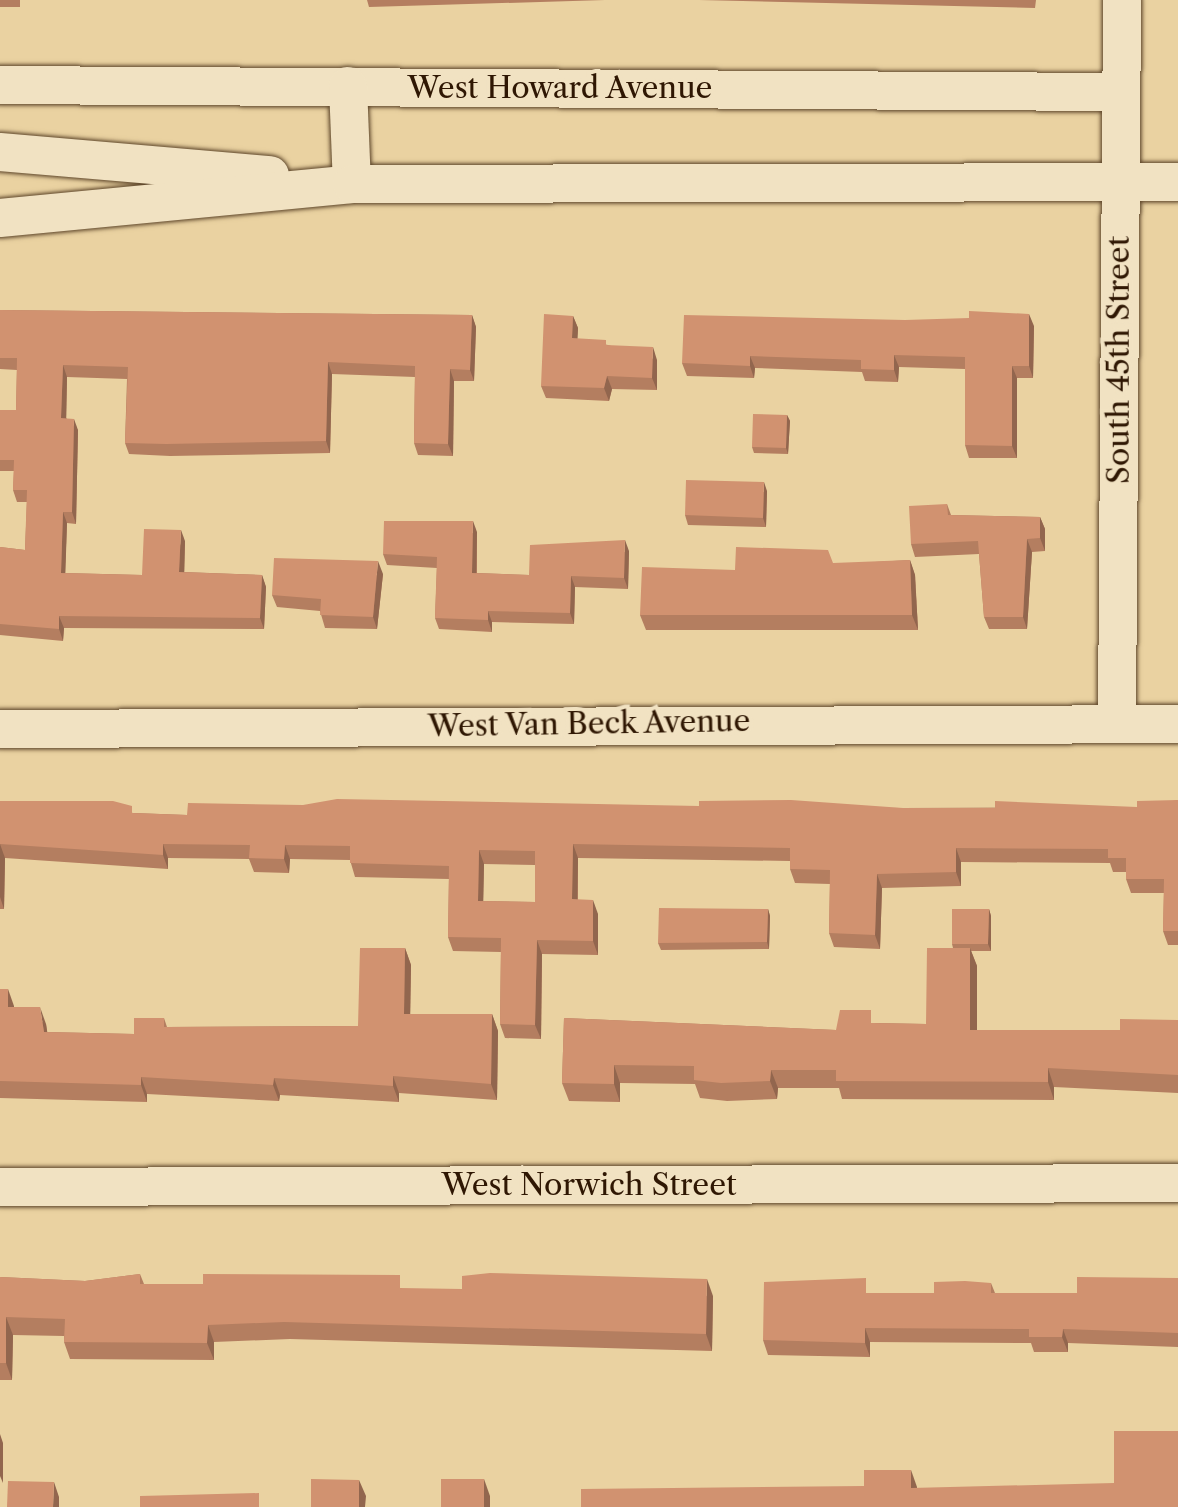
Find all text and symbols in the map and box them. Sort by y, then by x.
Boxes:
street label: West Howard Avenue [407,70,713,106]
street label: South 45th Street [1101,236,1137,484]
street label: West Van Beck Avenue [426,703,752,745]
street label: West Norwich Street [441,1167,737,1203]

